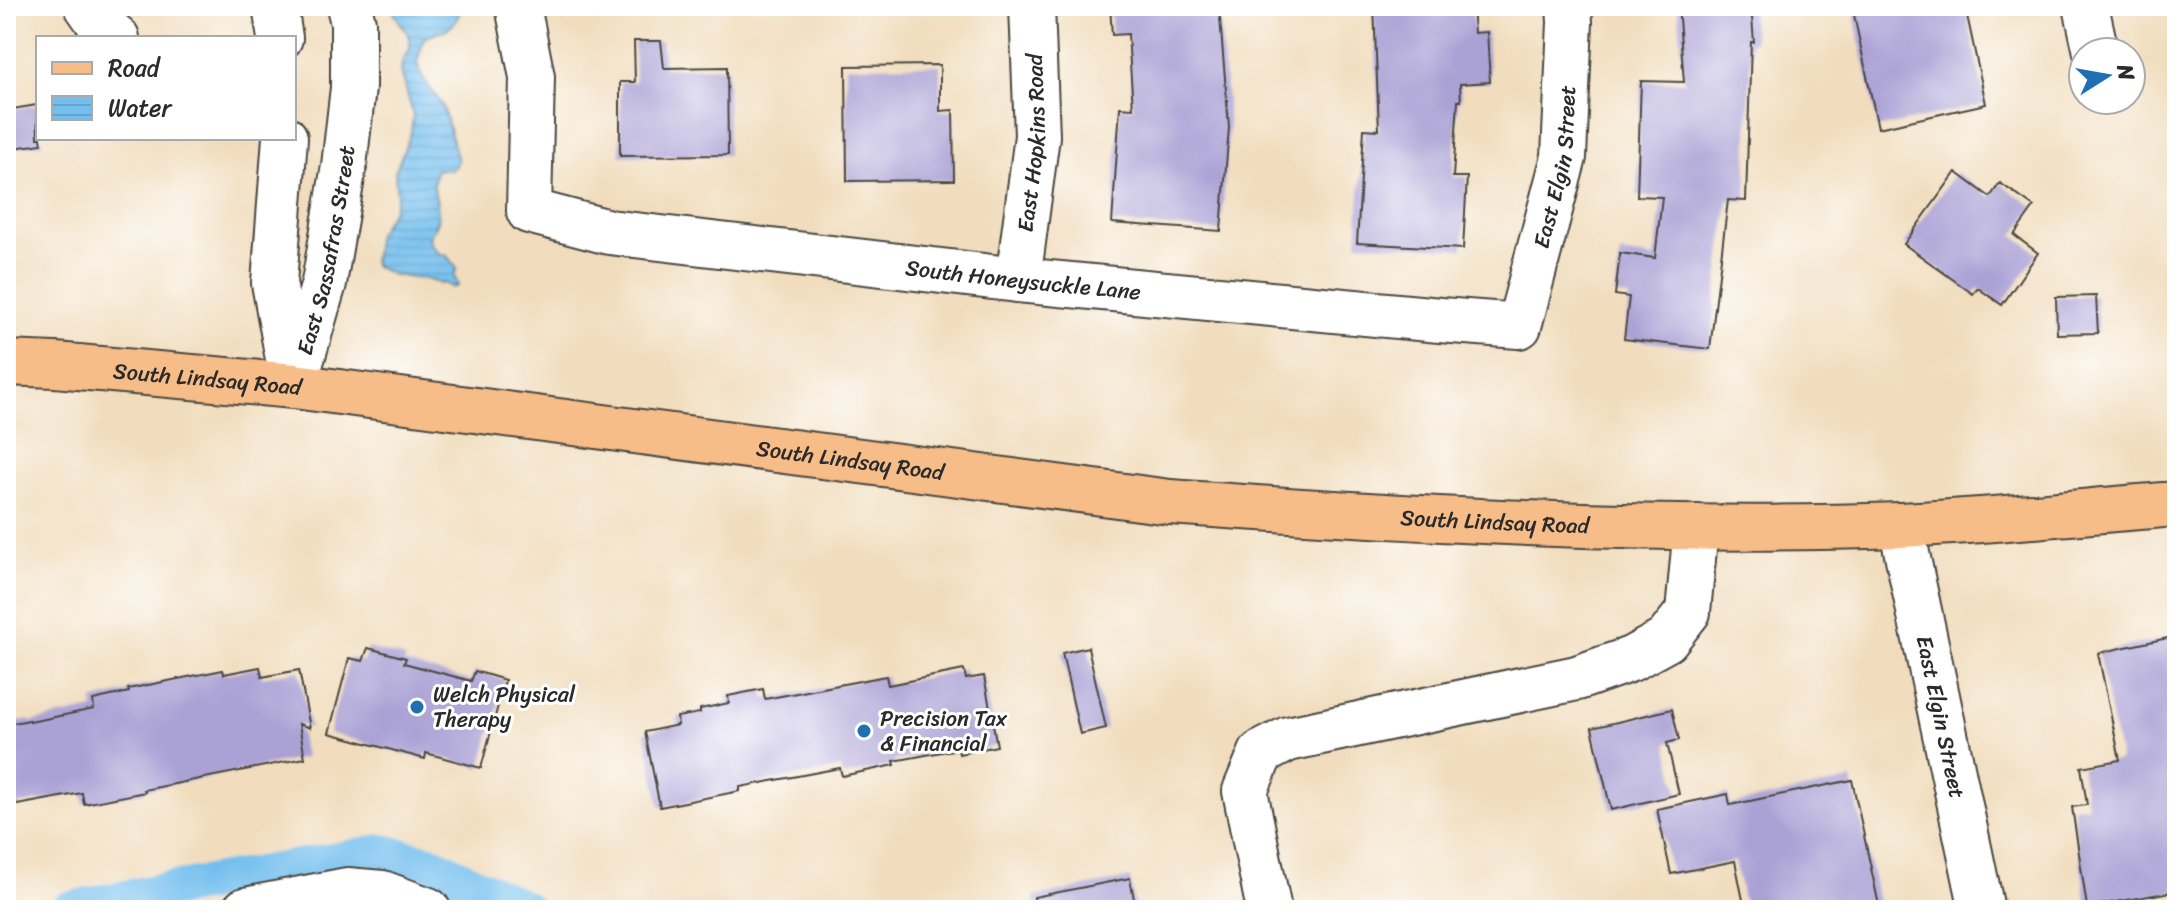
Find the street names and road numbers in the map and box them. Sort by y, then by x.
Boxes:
street label: East Hopkins Road [1005,52,1057,234]
street label: East Elgin Street [1521,84,1587,252]
street label: East Sassafras Street [285,143,366,359]
street label: South Honeysuckle Lane [903,247,1143,311]
street label: South Lindsay Road [112,351,305,406]
street label: South Lindsay Road [754,428,948,492]
street label: South Lindsay Road [1399,497,1591,545]
street label: East Elgin Street [1905,632,1978,802]

